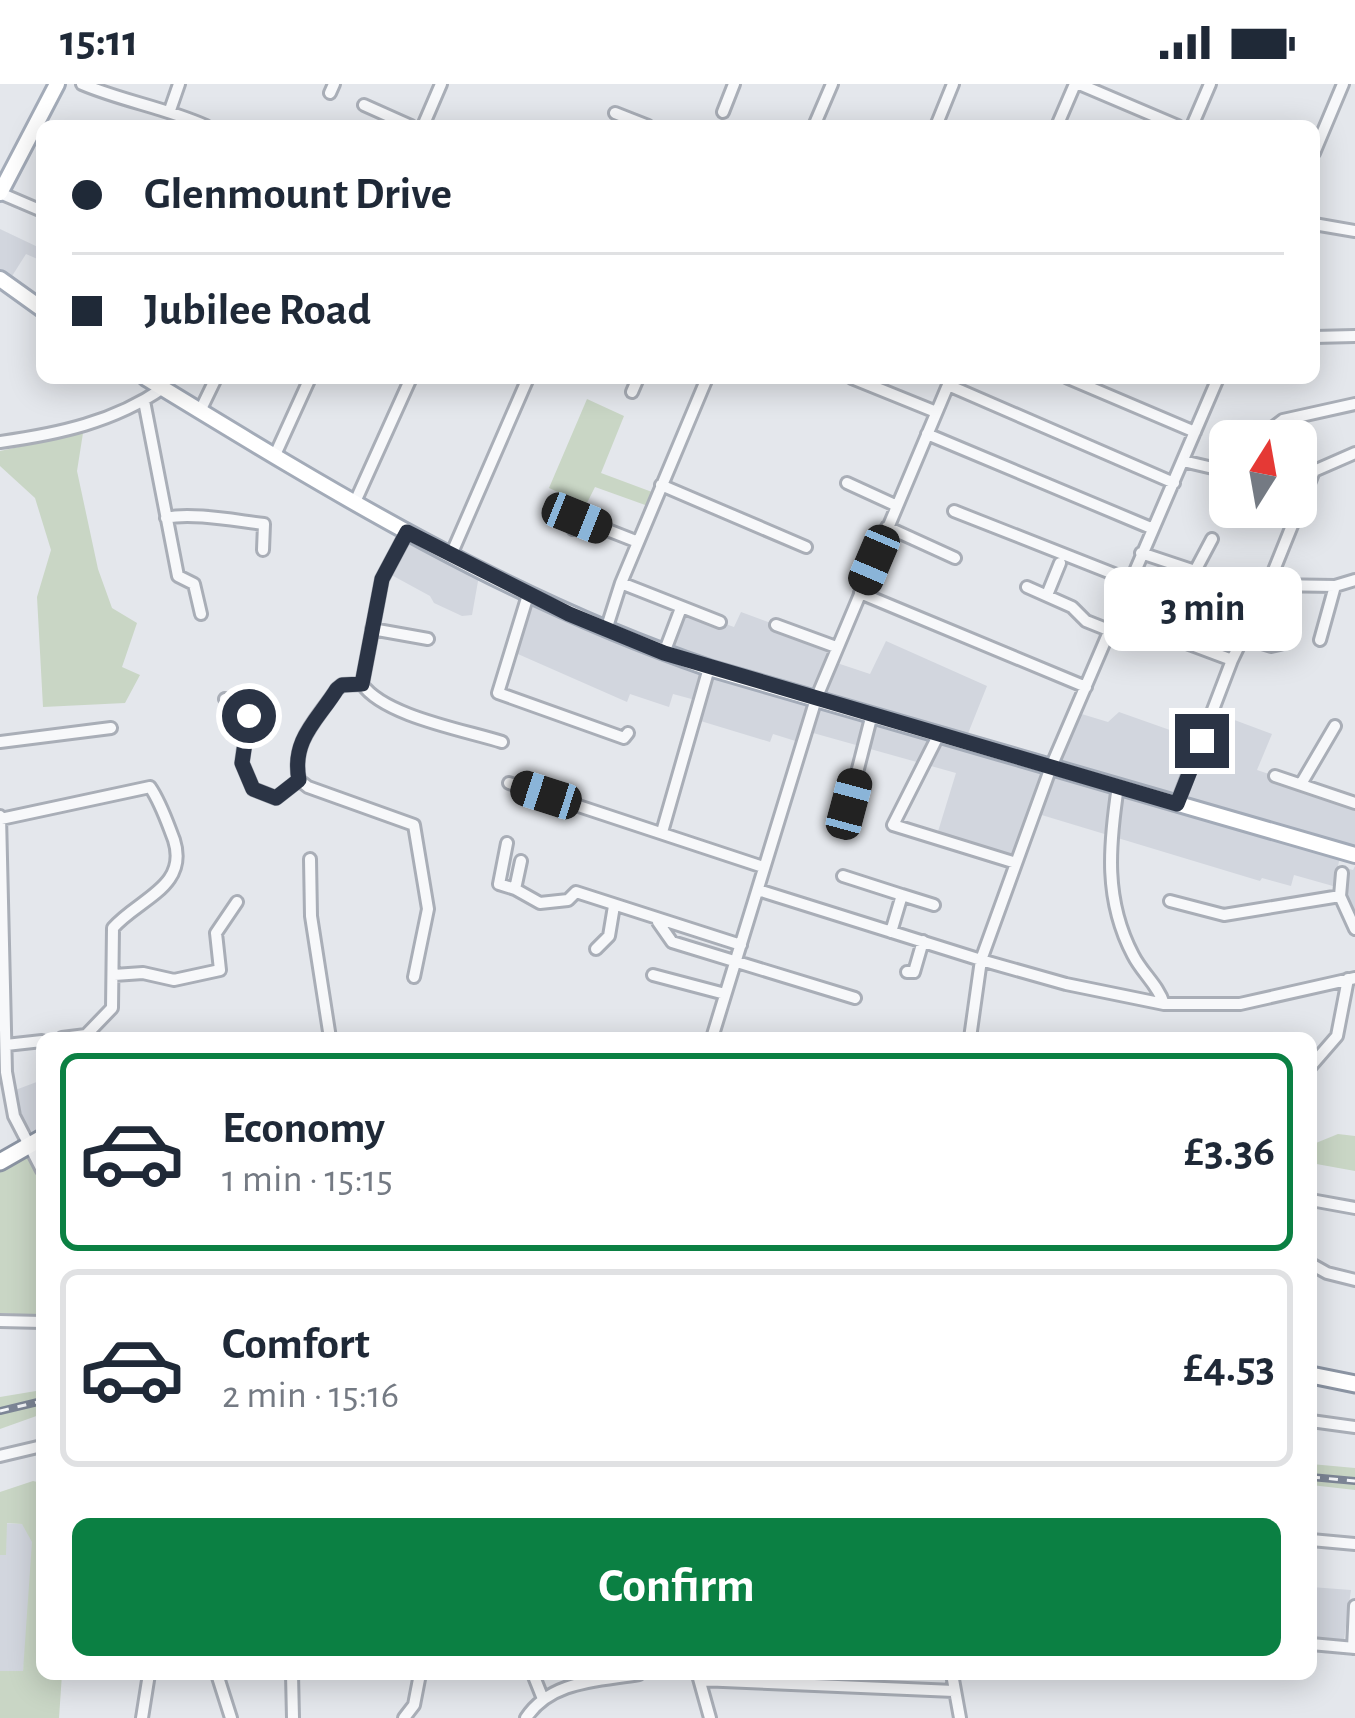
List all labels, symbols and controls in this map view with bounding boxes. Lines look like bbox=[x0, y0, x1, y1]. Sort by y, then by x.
text: 15:11 bbox=[60, 19, 138, 64]
text: Glenmount Drive bbox=[144, 172, 452, 217]
text: Jubilee Road bbox=[144, 288, 371, 333]
north arrow bbox=[1209, 420, 1317, 528]
map controls bbox=[1209, 420, 1317, 528]
car bbox=[537, 488, 617, 548]
car bbox=[843, 520, 905, 600]
callout: 3 min bbox=[1103, 567, 1301, 651]
text: 3 min bbox=[1161, 589, 1245, 628]
route start bbox=[222, 689, 276, 743]
route end bbox=[1175, 714, 1229, 768]
car bbox=[822, 765, 876, 843]
car bbox=[506, 767, 586, 823]
icon: car bbox=[78, 1098, 186, 1206]
text: Economy bbox=[222, 1106, 385, 1151]
text: £3.36 bbox=[1184, 1129, 1275, 1174]
text: 1 min · 15:15 bbox=[222, 1160, 393, 1199]
icon: car bbox=[78, 1314, 186, 1422]
text: Comfort bbox=[222, 1322, 370, 1367]
text: £4.53 bbox=[1183, 1345, 1275, 1390]
text: 2 min · 15:16 bbox=[222, 1376, 399, 1415]
button: Confirm bbox=[72, 1518, 1281, 1656]

